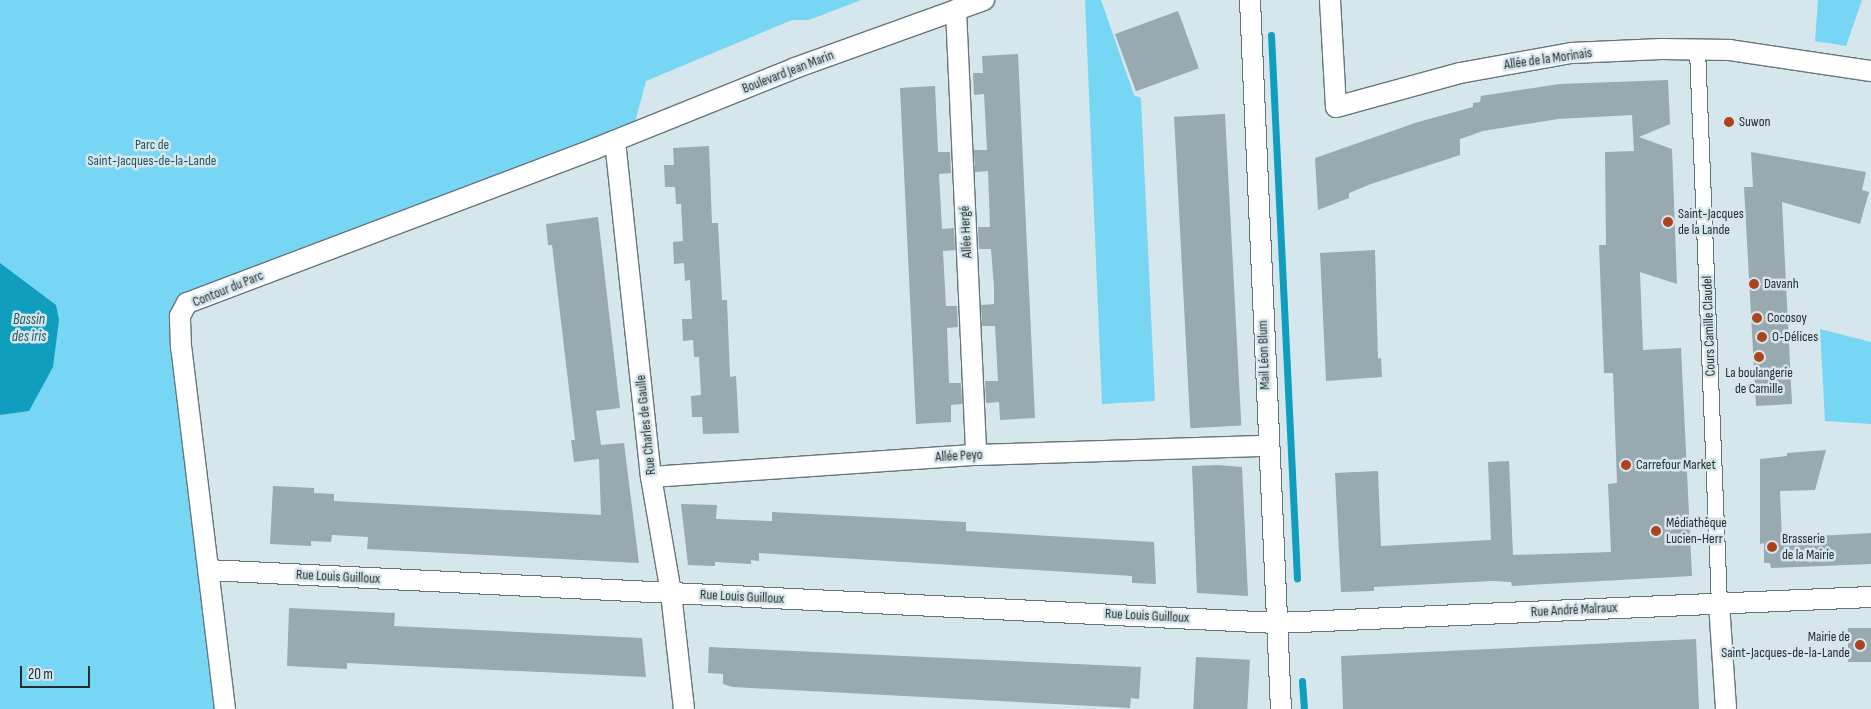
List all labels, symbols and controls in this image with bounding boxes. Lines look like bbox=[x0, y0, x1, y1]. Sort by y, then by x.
street label: Allée de la Morinais bbox=[1503, 45, 1593, 73]
street label: Boulevard Jean Marin bbox=[740, 47, 836, 97]
place label: Suwon bbox=[1739, 114, 1770, 130]
marker: Suwon bbox=[1723, 116, 1735, 128]
park label: Parc de Saint-Jacques-de-la-Lande bbox=[88, 137, 216, 170]
street label: Allée Hergé bbox=[956, 205, 976, 259]
place label: Saint-Jacques de la Lande bbox=[1678, 206, 1744, 238]
marker: Saint-Jacques de la Lande bbox=[1662, 216, 1674, 228]
street label: Contour du Parc bbox=[190, 267, 266, 311]
street label: Cours Camille Claudel bbox=[1699, 275, 1719, 377]
place label: Davanh bbox=[1764, 276, 1799, 292]
marker: Davanh bbox=[1748, 278, 1760, 290]
water label: Bassin des iris bbox=[12, 310, 46, 345]
place label: Cocosoy bbox=[1767, 310, 1807, 326]
marker: Cocosoy bbox=[1751, 312, 1763, 324]
street label: Mail Léon Blum bbox=[1254, 320, 1274, 390]
place label: O-Délices bbox=[1772, 329, 1818, 345]
marker: O-Délices bbox=[1756, 331, 1768, 343]
marker: La boulangerie de Camille bbox=[1753, 351, 1765, 363]
place label: La boulangerie de Camille bbox=[1725, 365, 1793, 398]
street label: Rue Charles de Gaulle bbox=[632, 374, 660, 476]
street label: Allée Peyo bbox=[935, 446, 983, 466]
place label: Carrefour Market bbox=[1636, 457, 1716, 473]
marker: Carrefour Market bbox=[1620, 459, 1632, 471]
place label: Médiathèque Lucien-Herr bbox=[1666, 515, 1727, 548]
marker: Médiathèque Lucien-Herr bbox=[1650, 525, 1662, 537]
place label: Brasserie de la Mairie bbox=[1782, 531, 1834, 564]
marker: Brasserie de la Mairie bbox=[1766, 541, 1778, 553]
street label: Rue Louis Guilloux bbox=[295, 566, 381, 588]
street label: Rue Louis Guilloux bbox=[699, 586, 785, 608]
street label: Rue André Malraux bbox=[1530, 599, 1618, 621]
street label: Rue Louis Guilloux bbox=[1104, 605, 1190, 627]
place label: Mairie de Saint-Jacques-de-la-Lande bbox=[1721, 629, 1850, 662]
marker: Mairie de Saint-Jacques-de-la-Lande bbox=[1854, 639, 1866, 651]
scale bar bbox=[22, 656, 92, 688]
text: 20 m bbox=[28, 665, 53, 684]

